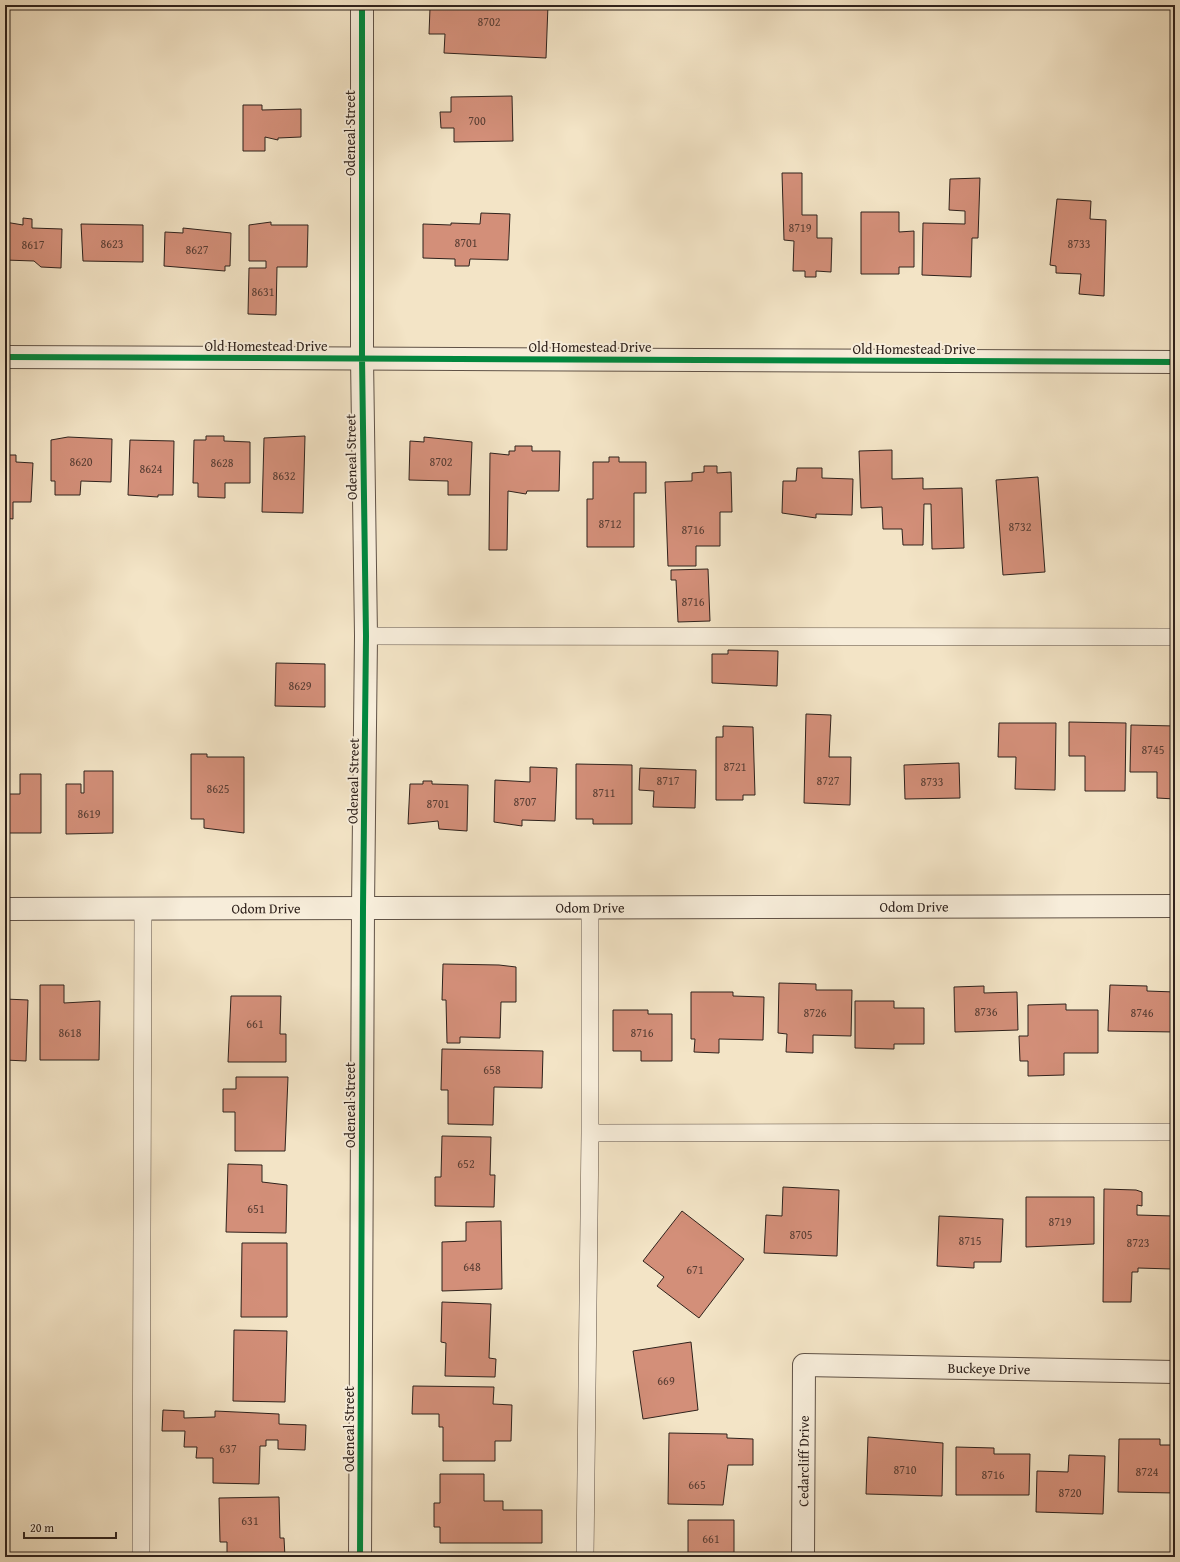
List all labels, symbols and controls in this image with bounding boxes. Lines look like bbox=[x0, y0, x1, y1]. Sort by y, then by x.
house number: 8702 bbox=[477, 13, 501, 30]
street label: Odeneal Street bbox=[340, 90, 360, 176]
house number: 700 bbox=[468, 112, 486, 129]
house number: 8719 bbox=[788, 219, 812, 236]
house number: 8701 bbox=[454, 234, 478, 251]
house number: 8623 bbox=[100, 235, 124, 252]
house number: 8733 bbox=[1067, 235, 1091, 252]
house number: 8617 bbox=[21, 236, 45, 253]
house number: 8627 bbox=[185, 241, 209, 258]
house number: 8631 bbox=[251, 283, 275, 300]
street label: Old Homestead Drive bbox=[204, 336, 328, 356]
street label: Old Homestead Drive bbox=[528, 337, 652, 357]
street label: Old Homestead Drive bbox=[852, 339, 976, 359]
street label: Odeneal Street bbox=[340, 414, 362, 500]
house number: 8620 bbox=[69, 453, 93, 470]
house number: 8702 bbox=[429, 453, 453, 470]
house number: 8628 bbox=[210, 454, 234, 471]
house number: 8624 bbox=[139, 460, 163, 477]
house number: 8632 bbox=[272, 467, 296, 484]
house number: 8712 bbox=[598, 515, 622, 532]
house number: 8732 bbox=[1008, 518, 1032, 535]
house number: 8716 bbox=[681, 521, 705, 538]
house number: 8716 bbox=[681, 593, 705, 610]
house number: 8629 bbox=[288, 677, 312, 694]
street label: Odeneal Street bbox=[342, 738, 364, 824]
house number: 8745 bbox=[1141, 741, 1165, 758]
house number: 8721 bbox=[723, 758, 747, 775]
house number: 8717 bbox=[656, 772, 680, 789]
house number: 8727 bbox=[816, 772, 840, 789]
house number: 8733 bbox=[920, 773, 944, 790]
house number: 8625 bbox=[206, 780, 230, 797]
house number: 8711 bbox=[592, 784, 616, 801]
house number: 8707 bbox=[513, 793, 537, 810]
house number: 8701 bbox=[426, 795, 450, 812]
house number: 8619 bbox=[77, 805, 101, 822]
street label: Odom Drive bbox=[555, 897, 625, 918]
street label: Odom Drive bbox=[879, 897, 949, 917]
street label: Odom Drive bbox=[231, 898, 301, 918]
house number: 8736 bbox=[974, 1003, 998, 1020]
house number: 8726 bbox=[803, 1004, 827, 1021]
house number: 8746 bbox=[1130, 1004, 1154, 1021]
house number: 661 bbox=[246, 1015, 264, 1032]
house number: 8618 bbox=[58, 1024, 82, 1041]
house number: 8716 bbox=[630, 1024, 654, 1041]
house number: 658 bbox=[483, 1061, 501, 1078]
street label: Odeneal Street bbox=[340, 1062, 360, 1148]
house number: 652 bbox=[457, 1155, 475, 1172]
house number: 651 bbox=[247, 1200, 265, 1217]
house number: 8719 bbox=[1048, 1213, 1072, 1230]
house number: 8705 bbox=[789, 1226, 813, 1243]
house number: 8715 bbox=[958, 1232, 982, 1249]
house number: 8723 bbox=[1126, 1234, 1150, 1251]
house number: 648 bbox=[463, 1258, 481, 1275]
house number: 671 bbox=[686, 1261, 704, 1278]
street label: Buckeye Drive bbox=[947, 1358, 1031, 1379]
house number: 669 bbox=[657, 1372, 675, 1389]
street label: Odeneal Street bbox=[339, 1386, 359, 1472]
street label: Cedarcliff Drive bbox=[793, 1415, 814, 1507]
house number: 637 bbox=[219, 1440, 237, 1457]
house number: 8710 bbox=[893, 1461, 917, 1478]
house number: 8724 bbox=[1135, 1463, 1159, 1480]
house number: 8716 bbox=[981, 1466, 1005, 1483]
house number: 665 bbox=[688, 1476, 706, 1493]
house number: 8720 bbox=[1058, 1484, 1082, 1501]
house number: 631 bbox=[241, 1512, 259, 1529]
scale bar bbox=[24, 1514, 116, 1540]
text: 20 m bbox=[30, 1519, 54, 1536]
house number: 661 bbox=[702, 1530, 720, 1547]

